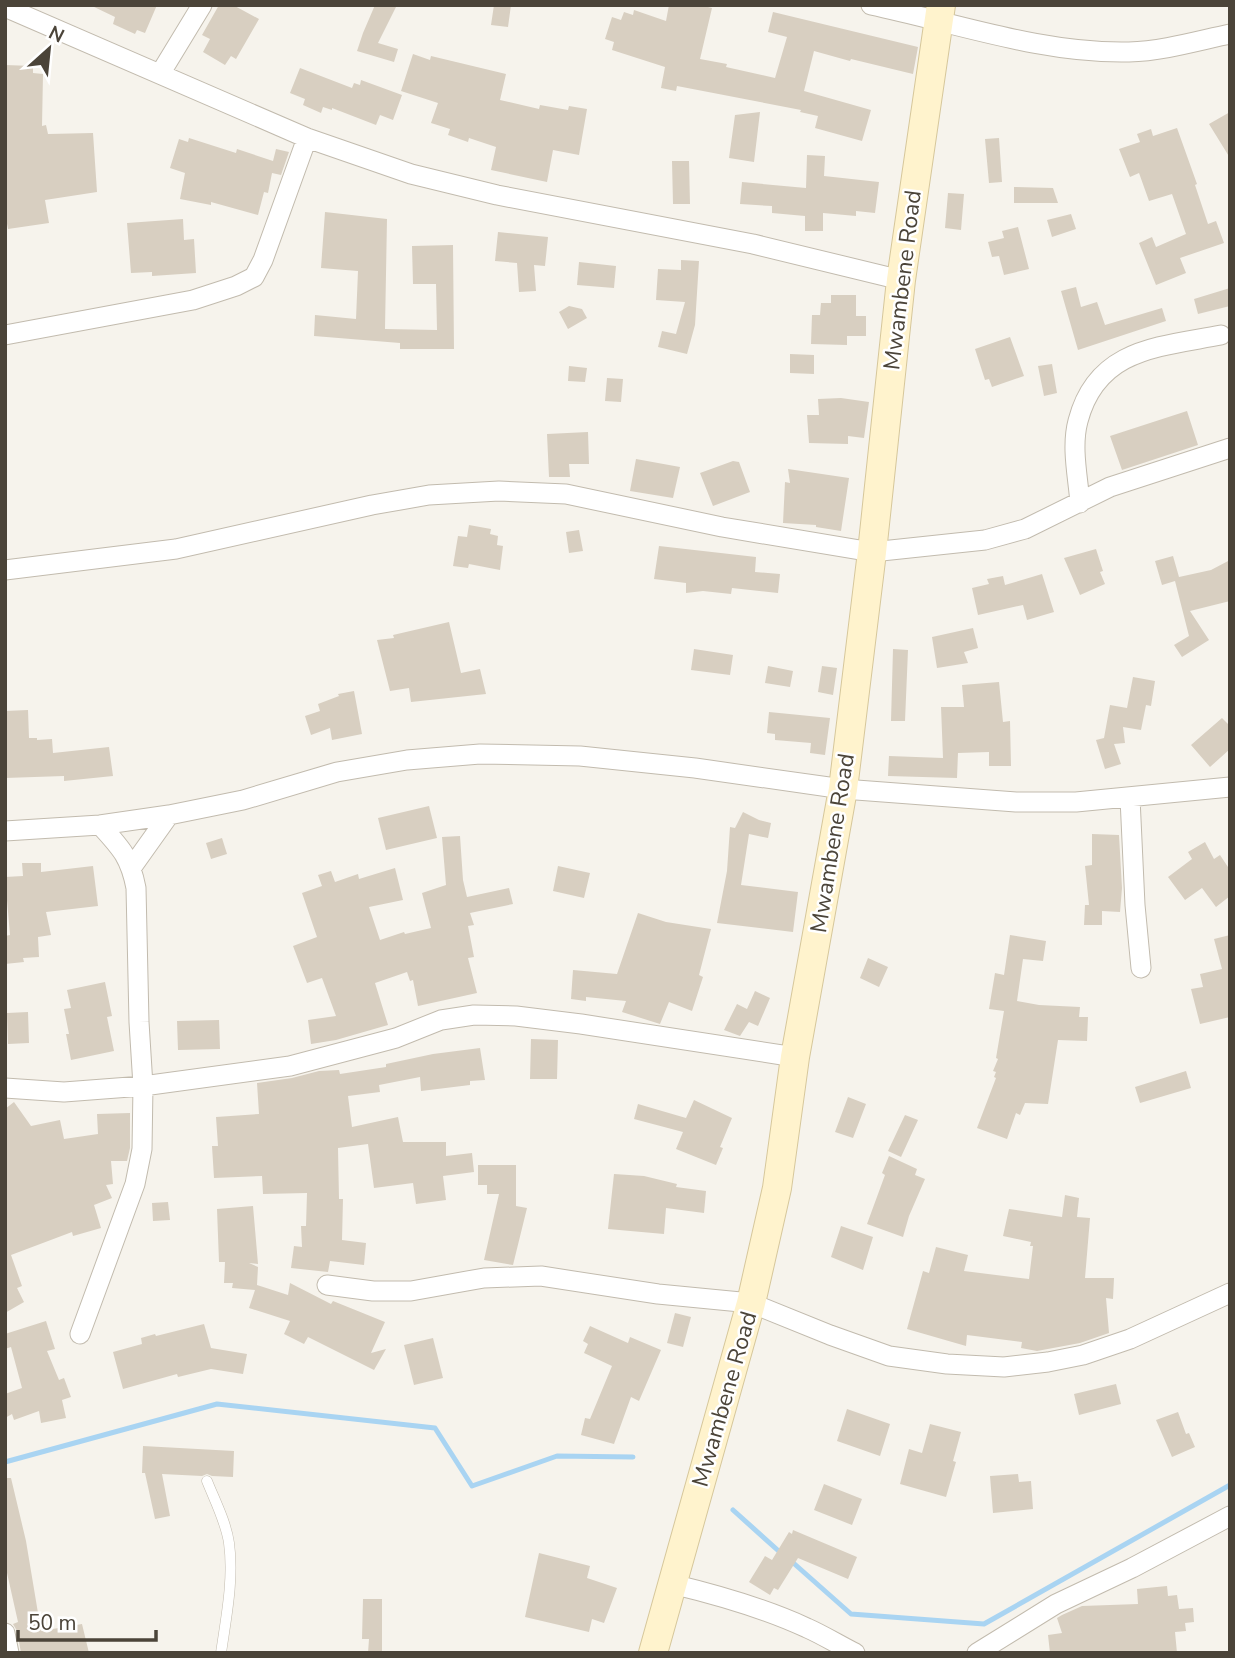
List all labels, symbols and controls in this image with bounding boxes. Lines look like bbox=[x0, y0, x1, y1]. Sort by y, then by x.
north arrow bbox=[14, 14, 84, 84]
text: N bbox=[44, 20, 69, 50]
street label: Mwambene Road bbox=[876, 188, 929, 372]
street label: Mwambene Road bbox=[803, 751, 862, 935]
street label: Mwambene Road bbox=[685, 1308, 764, 1490]
scale bar bbox=[18, 1598, 156, 1642]
text: 50 m bbox=[28, 1609, 77, 1637]

